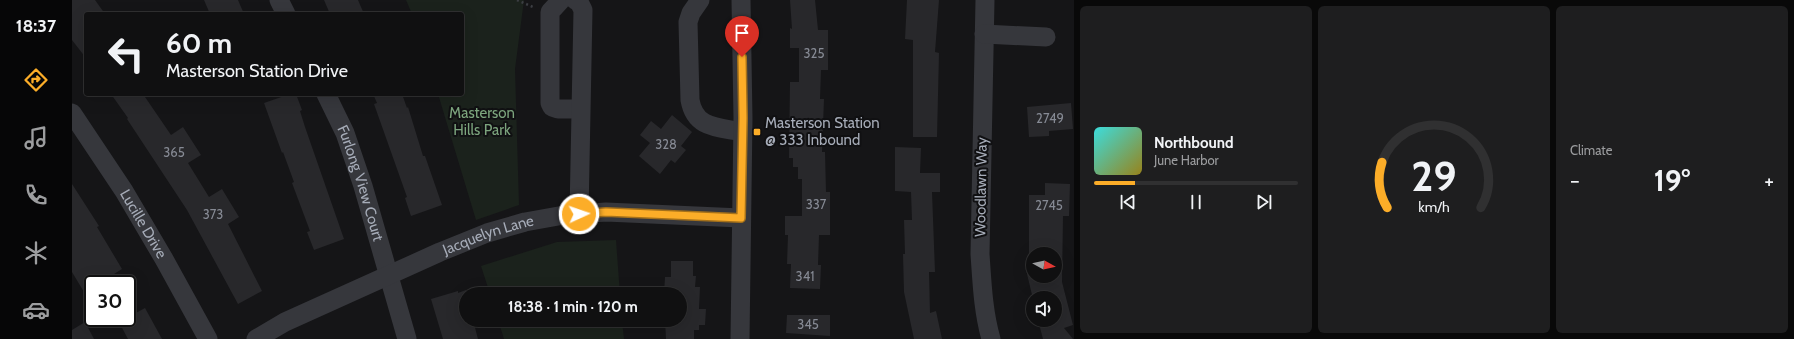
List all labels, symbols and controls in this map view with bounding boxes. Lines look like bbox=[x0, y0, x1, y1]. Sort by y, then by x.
text: 18:37 bbox=[16, 15, 56, 37]
pin bbox=[725, 16, 759, 57]
icon: arrive bbox=[731, 22, 753, 44]
text: 60 m bbox=[166, 26, 232, 60]
icon: left bbox=[100, 28, 152, 80]
house number: 325 bbox=[804, 45, 824, 61]
text: Masterson Station Drive bbox=[166, 60, 348, 82]
icon: directions bbox=[22, 66, 50, 94]
park label: Masterson Hills Park bbox=[449, 104, 515, 139]
house number: 2749 bbox=[1036, 110, 1064, 126]
place label: Masterson Station @ 333 Inbound bbox=[765, 114, 880, 149]
street label: Furlong View Court bbox=[334, 122, 387, 243]
icon: music bbox=[22, 124, 50, 152]
marker: Masterson Station @ 333 Inbound bbox=[752, 127, 762, 137]
text: Northbound bbox=[1154, 134, 1234, 152]
house number: 328 bbox=[655, 136, 677, 152]
street label: Woodlawn Way bbox=[971, 137, 991, 237]
text: Climate bbox=[1570, 142, 1612, 158]
house number: 365 bbox=[163, 144, 185, 160]
text: 29 bbox=[1411, 150, 1457, 200]
text: June Harbor bbox=[1154, 152, 1219, 168]
text: 19° bbox=[1654, 162, 1690, 199]
text: − bbox=[1570, 167, 1580, 194]
text: + bbox=[1764, 167, 1774, 194]
icon: phone bbox=[22, 181, 50, 209]
street label: Lucille Drive bbox=[116, 186, 171, 262]
icon: previous bbox=[1117, 191, 1139, 213]
icon: pause bbox=[1185, 191, 1207, 213]
icon: next bbox=[1253, 191, 1275, 213]
position arrow bbox=[558, 193, 600, 235]
house number: 337 bbox=[806, 196, 827, 212]
house number: 2745 bbox=[1035, 197, 1063, 213]
text: km/h bbox=[1418, 197, 1450, 215]
house number: 373 bbox=[203, 206, 223, 222]
street label: Jacquelyn Lane bbox=[439, 212, 535, 259]
icon: climate bbox=[22, 239, 50, 267]
north arrow bbox=[1026, 247, 1062, 283]
map controls bbox=[1026, 247, 1062, 327]
house number: 341 bbox=[796, 268, 814, 284]
speed limit sign: 30 bbox=[84, 275, 136, 327]
button: sound bbox=[1026, 291, 1062, 327]
icon: car bbox=[22, 296, 50, 324]
text: 18:38 · 1 min · 120 m bbox=[508, 298, 638, 316]
house number: 345 bbox=[797, 316, 819, 332]

